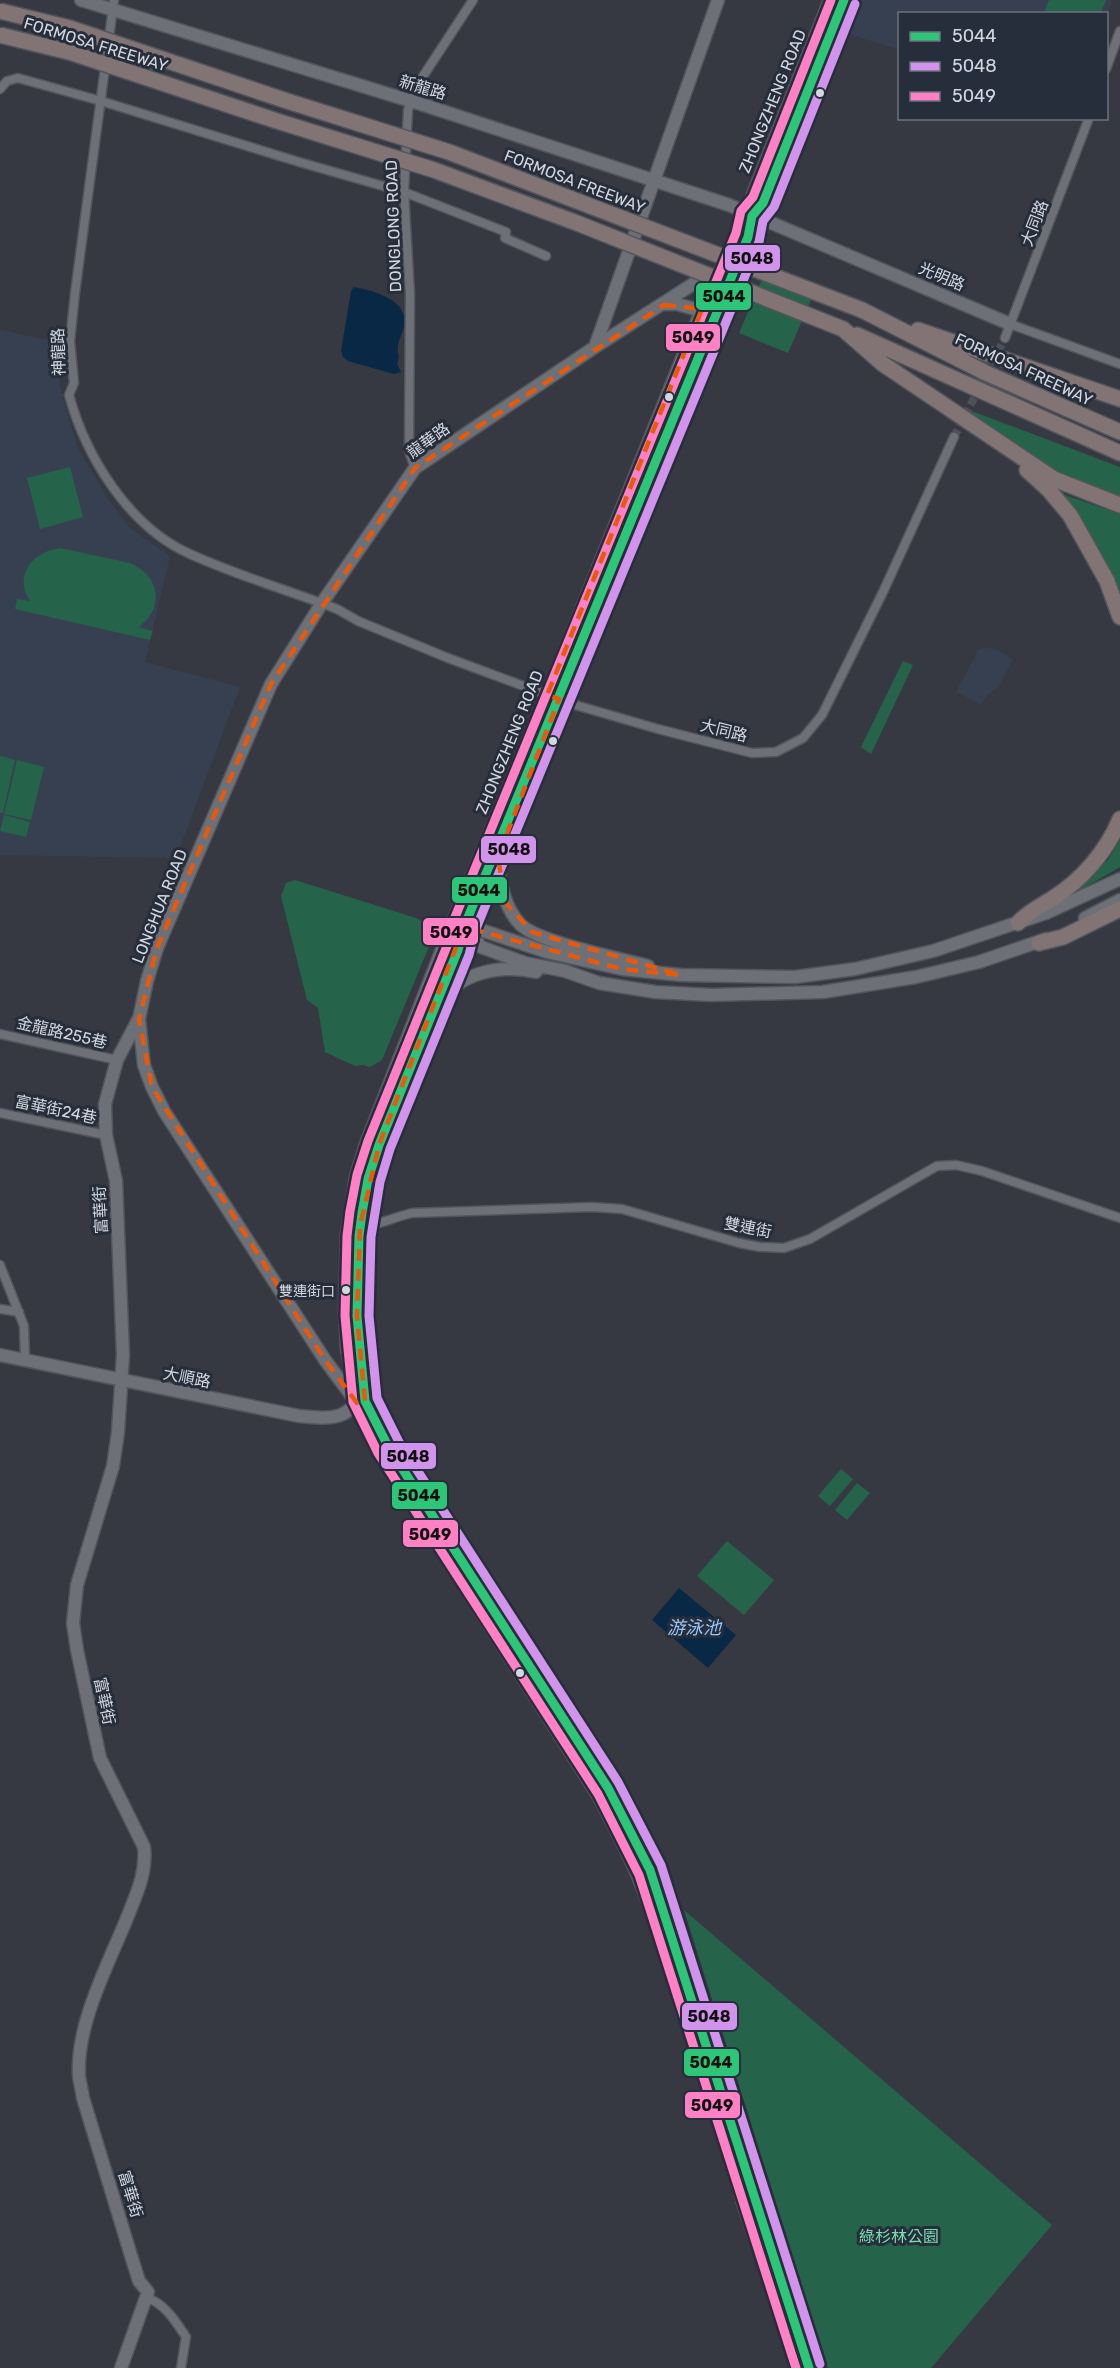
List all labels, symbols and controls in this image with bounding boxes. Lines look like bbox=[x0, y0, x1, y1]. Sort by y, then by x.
legend bbox=[898, 12, 1108, 120]
street label: FORMOSA FREEWAY bbox=[22, 14, 170, 75]
text: 5044 bbox=[952, 25, 996, 47]
street label: ZHONGZHENG ROAD bbox=[735, 27, 810, 176]
text: 5048 bbox=[952, 55, 997, 77]
street label: 新龍路 bbox=[397, 71, 449, 104]
text: 5049 bbox=[952, 85, 996, 107]
unlabelled marker bbox=[814, 87, 826, 99]
street label: FORMOSA FREEWAY bbox=[502, 146, 648, 217]
street label: DONGLONG ROAD bbox=[382, 160, 405, 292]
street label: 大同路 bbox=[1017, 197, 1052, 249]
line badge: 5048 bbox=[724, 244, 781, 272]
text: 5048 bbox=[731, 249, 774, 268]
street label: 光明路 bbox=[916, 258, 968, 295]
line badge: 5044 bbox=[695, 282, 752, 311]
text: 5044 bbox=[702, 287, 746, 306]
line badge: 5049 bbox=[665, 323, 721, 352]
street label: 神龍路 bbox=[48, 328, 69, 376]
text: 5049 bbox=[672, 328, 714, 347]
street label: FORMOSA FREEWAY bbox=[952, 329, 1096, 410]
unlabelled marker bbox=[663, 391, 675, 403]
street label: 龍華路 bbox=[403, 419, 453, 462]
street label: ZHONGZHENG ROAD bbox=[472, 668, 547, 817]
street label: 大同路 bbox=[698, 715, 749, 746]
unlabelled marker bbox=[547, 735, 559, 747]
line badge: 5048 bbox=[480, 835, 537, 864]
text: 5048 bbox=[488, 840, 531, 859]
street label: LONGHUA ROAD bbox=[128, 846, 191, 966]
line badge: 5044 bbox=[451, 876, 508, 904]
text: 5044 bbox=[457, 881, 501, 900]
line badge: 5049 bbox=[422, 917, 479, 946]
text: 5049 bbox=[430, 923, 472, 942]
street label: 金龍路255巷 bbox=[15, 1013, 109, 1052]
street label: 富華街24巷 bbox=[13, 1092, 99, 1127]
street label: 富華街 bbox=[90, 1186, 111, 1234]
street label: 雙連街 bbox=[723, 1214, 773, 1241]
place label: 雙連街口 bbox=[279, 1283, 335, 1300]
marker: 雙連街口 bbox=[340, 1284, 352, 1296]
street label: 大順路 bbox=[162, 1364, 212, 1391]
line badge: 5048 bbox=[380, 1442, 437, 1470]
text: 5048 bbox=[387, 1447, 430, 1466]
line badge: 5044 bbox=[391, 1481, 448, 1510]
text: 5044 bbox=[397, 1486, 441, 1505]
line badge: 5049 bbox=[402, 1519, 459, 1548]
text: 5049 bbox=[409, 1525, 451, 1544]
water label: 游泳池 bbox=[667, 1617, 723, 1639]
unlabelled marker bbox=[514, 1667, 526, 1679]
street label: 富華街 bbox=[90, 1676, 119, 1727]
line badge: 5048 bbox=[681, 2002, 738, 2031]
text: 5048 bbox=[688, 2007, 731, 2026]
line badge: 5044 bbox=[683, 2048, 740, 2077]
text: 5044 bbox=[689, 2053, 733, 2072]
line badge: 5049 bbox=[684, 2091, 741, 2119]
text: 5049 bbox=[691, 2096, 733, 2115]
street label: 富華街 bbox=[114, 2168, 147, 2220]
park label: 綠杉林公園 bbox=[859, 2227, 939, 2246]

